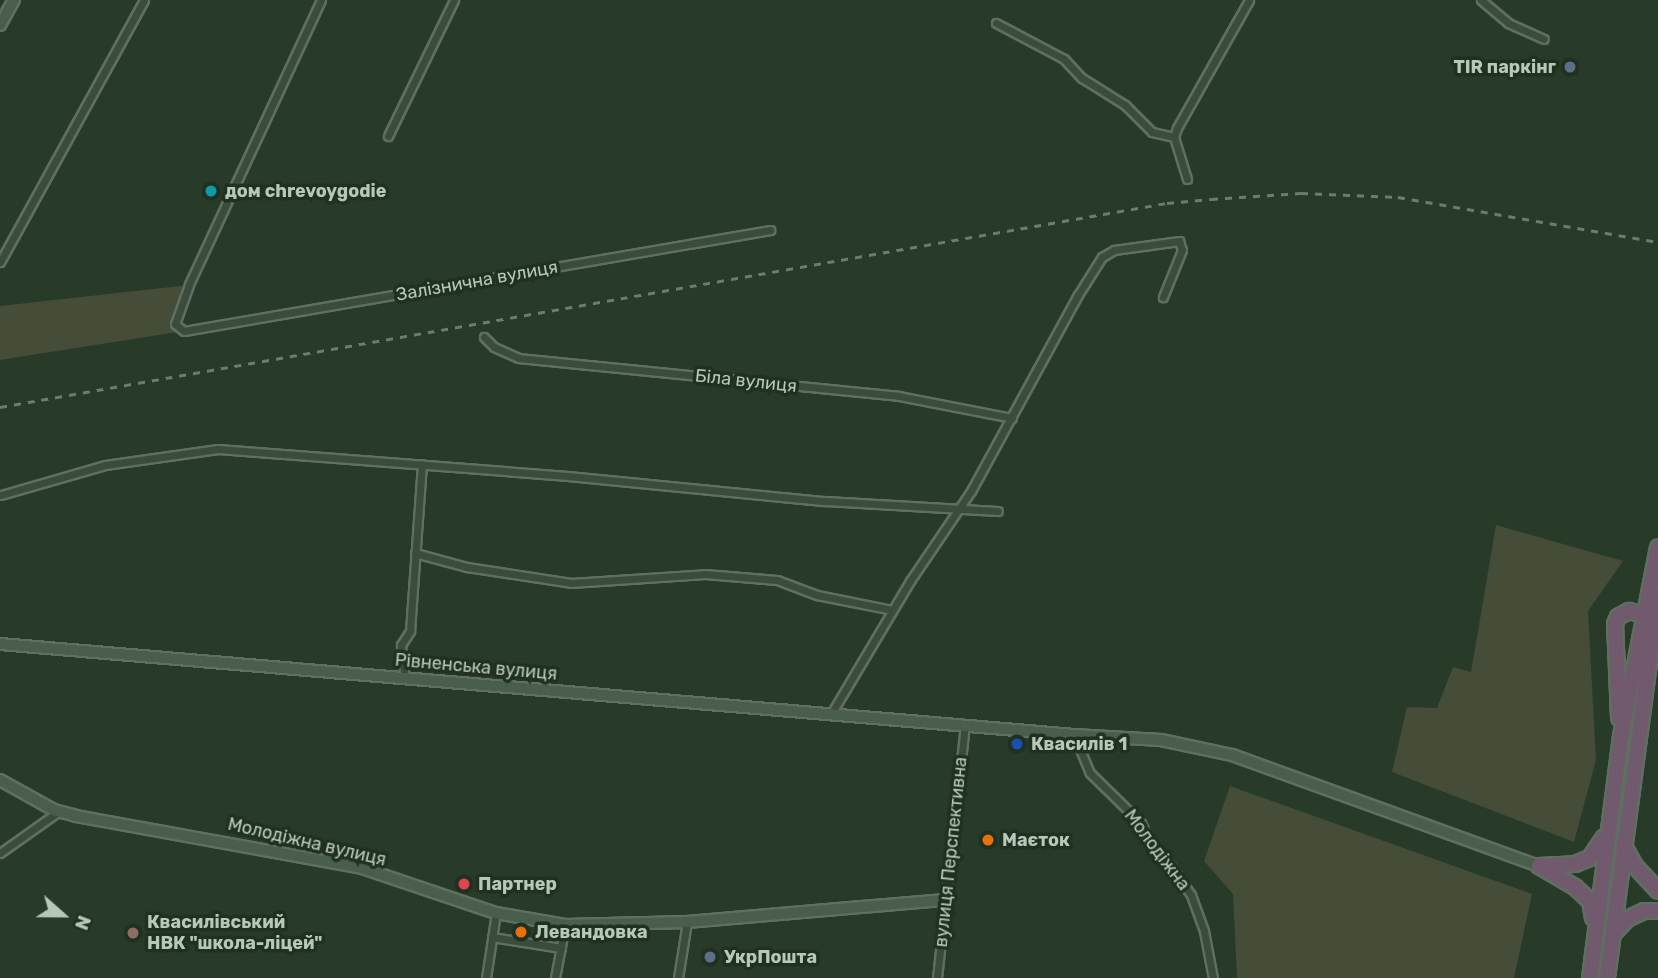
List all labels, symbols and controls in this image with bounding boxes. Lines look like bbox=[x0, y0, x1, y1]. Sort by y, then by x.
place label: TIR паркінг bbox=[1453, 56, 1556, 78]
marker: TIR паркінг bbox=[1562, 59, 1578, 75]
place label: дом chrevoygodie bbox=[225, 180, 386, 202]
marker: дом chrevoygodie bbox=[203, 183, 219, 199]
street label: Залізнична вулиця bbox=[394, 256, 560, 306]
street label: Біла вулиця bbox=[694, 365, 798, 397]
street label: Рівненська вулиця bbox=[394, 649, 558, 685]
place label: Квасилів 1 bbox=[1031, 733, 1127, 755]
marker: Квасилів 1 bbox=[1009, 736, 1025, 752]
street label: вулиця Перспективна bbox=[930, 756, 972, 948]
street label: Молодіжна bbox=[1120, 805, 1194, 895]
street label: Молодіжна вулиця bbox=[226, 813, 388, 871]
place label: Маєток bbox=[1002, 829, 1070, 851]
marker: Маєток bbox=[980, 832, 996, 848]
place label: Партнер bbox=[478, 873, 557, 895]
marker: Партнер bbox=[456, 876, 472, 892]
north arrow bbox=[28, 880, 98, 950]
text: N bbox=[70, 912, 96, 933]
place label: Квасилівський НВК "школа-ліцей" bbox=[147, 912, 322, 954]
place label: Левандовка bbox=[535, 921, 648, 943]
marker: Левандовка bbox=[513, 924, 529, 940]
marker: Квасилівський НВК "школа-ліцей" bbox=[125, 925, 141, 941]
place label: УкрПошта bbox=[724, 946, 817, 968]
marker: УкрПошта bbox=[702, 949, 718, 965]

